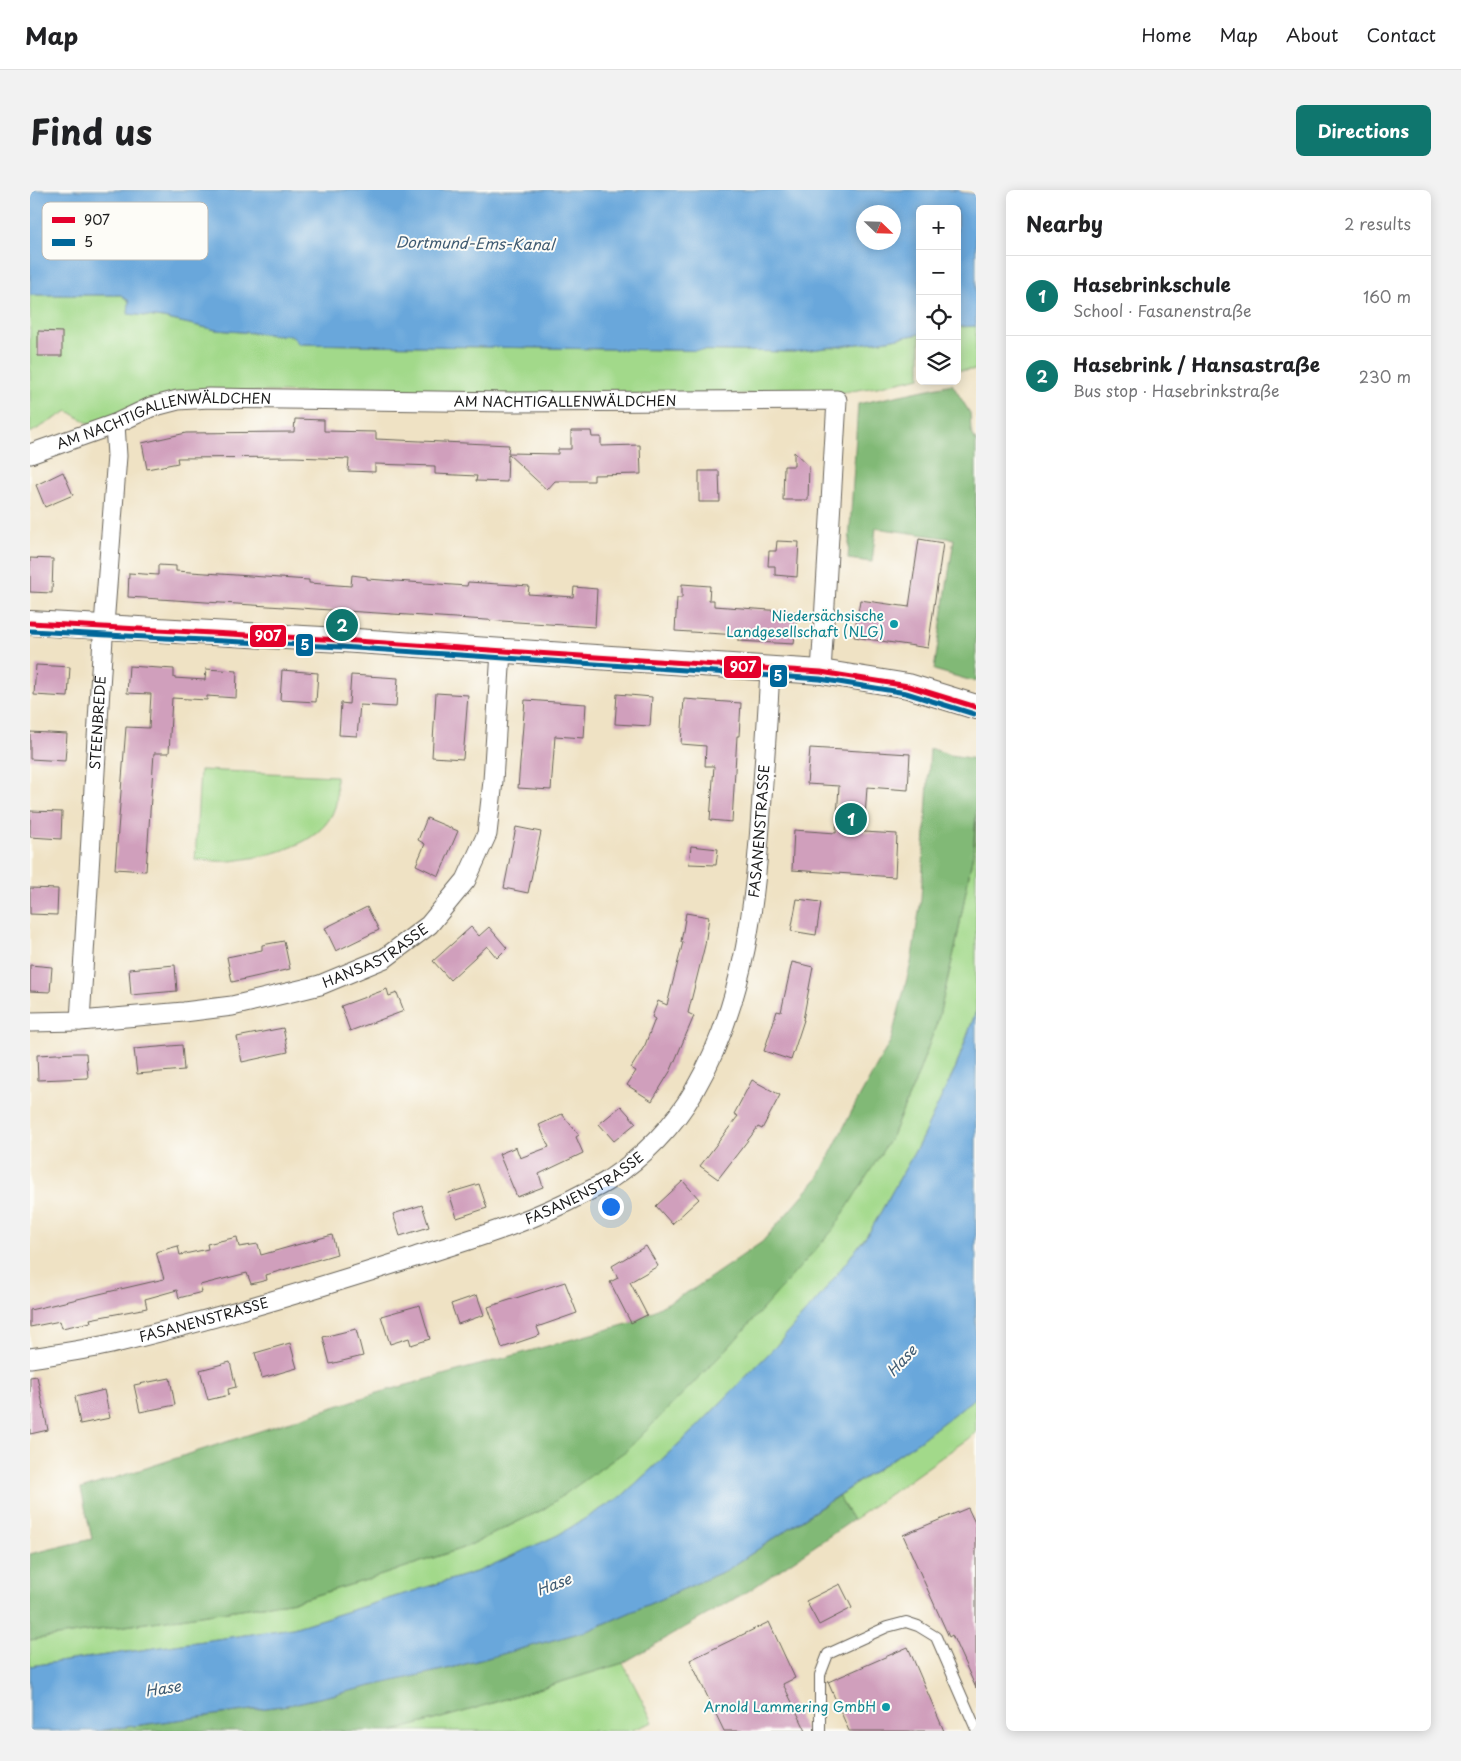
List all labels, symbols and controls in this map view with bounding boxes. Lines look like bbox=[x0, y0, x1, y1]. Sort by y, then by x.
text: Map bbox=[25, 17, 78, 53]
text: Home bbox=[1141, 21, 1191, 48]
text: Map bbox=[1219, 21, 1258, 48]
text: About bbox=[1286, 21, 1338, 48]
text: Contact bbox=[1366, 21, 1436, 48]
text: Find us bbox=[30, 104, 152, 157]
button: Directions bbox=[1296, 105, 1431, 156]
legend bbox=[42, 202, 208, 260]
north arrow bbox=[856, 205, 901, 250]
map controls bbox=[916, 205, 961, 385]
button: + bbox=[916, 205, 961, 250]
text: Nearby bbox=[1026, 207, 1103, 239]
text: 907 bbox=[84, 209, 110, 230]
text: 2 results bbox=[1344, 211, 1411, 235]
water label: Dortmund-Ems-Kanal bbox=[396, 230, 557, 255]
text: 5 bbox=[84, 231, 93, 252]
button: − bbox=[916, 250, 961, 295]
text: Hasebrinkschule bbox=[1073, 270, 1231, 298]
text: 1 bbox=[1038, 284, 1046, 308]
text: 160 m bbox=[1363, 284, 1411, 308]
button: locate bbox=[916, 295, 961, 340]
text: School · Fasanenstraße bbox=[1073, 298, 1252, 322]
button: layers bbox=[916, 340, 961, 385]
text: Hasebrink / Hansastraße bbox=[1073, 350, 1320, 378]
text: 2 bbox=[1036, 364, 1048, 388]
text: 230 m bbox=[1359, 364, 1411, 388]
text: Bus stop · Hasebrinkstraße bbox=[1073, 378, 1279, 402]
street label: AM NACHTIGALLENWÄLDCHEN bbox=[53, 387, 271, 454]
street label: AM NACHTIGALLENWÄLDCHEN bbox=[454, 390, 676, 412]
place label: Niedersächsische Landgesellschaft (NLG) bbox=[726, 605, 884, 642]
pin: 2 bbox=[326, 606, 358, 644]
marker: Niedersächsische Landgesellschaft (NLG) bbox=[888, 618, 900, 630]
line badge: 907 bbox=[249, 624, 287, 648]
text: 907 bbox=[255, 625, 282, 646]
line badge: 5 bbox=[295, 633, 314, 657]
text: 5 bbox=[301, 634, 310, 655]
line badge: 907 bbox=[723, 655, 762, 679]
text: 907 bbox=[730, 656, 757, 677]
line badge: 5 bbox=[769, 664, 788, 688]
text: 5 bbox=[774, 665, 783, 686]
street label: STEENBREDE bbox=[84, 675, 111, 770]
street label: FASANENSTRASSE bbox=[742, 764, 774, 899]
pin: 1 bbox=[835, 800, 867, 838]
street label: HANSASTRASSE bbox=[319, 918, 432, 993]
street label: FASANENSTRASSE bbox=[522, 1146, 648, 1229]
your location bbox=[598, 1194, 624, 1220]
street label: FASANENSTRASSE bbox=[137, 1292, 271, 1347]
water label: Hase bbox=[880, 1338, 922, 1381]
water label: Hase bbox=[533, 1566, 575, 1601]
water label: Hase bbox=[143, 1673, 183, 1702]
place label: Arnold Lammering GmbH bbox=[704, 1696, 876, 1717]
marker: Arnold Lammering GmbH bbox=[880, 1701, 892, 1713]

